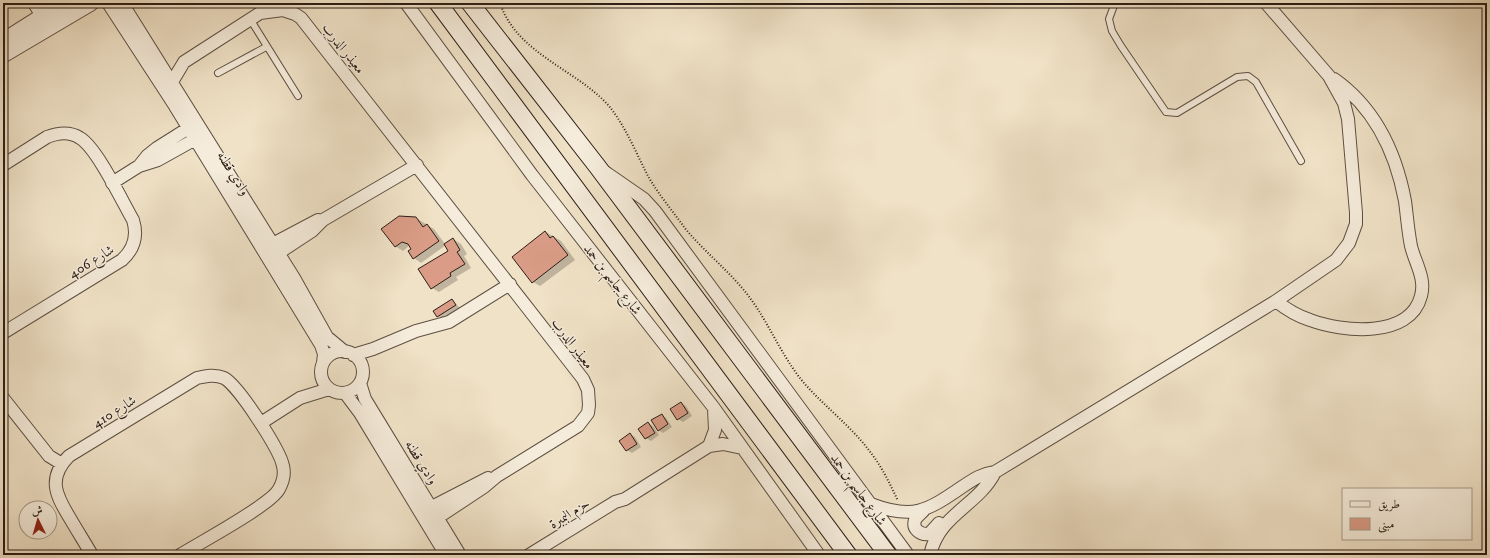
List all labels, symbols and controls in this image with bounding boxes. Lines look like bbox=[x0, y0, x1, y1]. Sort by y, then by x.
street label: معيذر الدرب bbox=[318, 20, 369, 78]
street label: وادي قطنه bbox=[211, 148, 254, 200]
street label: شارع 406 bbox=[65, 241, 119, 284]
street label: شارع جاسم بن حمد bbox=[576, 241, 645, 321]
street label: معيذر الدرب bbox=[547, 314, 597, 373]
street label: شارع 410 bbox=[89, 391, 141, 434]
street label: وادي قطنه bbox=[399, 437, 442, 489]
street label: شارع جاسم بن حمد bbox=[823, 450, 890, 532]
legend bbox=[1342, 488, 1472, 540]
street label: حزم البمبرة bbox=[546, 494, 595, 536]
text: طريق bbox=[1378, 497, 1400, 512]
north arrow bbox=[18, 500, 58, 540]
text: ش bbox=[31, 504, 43, 518]
text: مبنى bbox=[1378, 517, 1394, 533]

